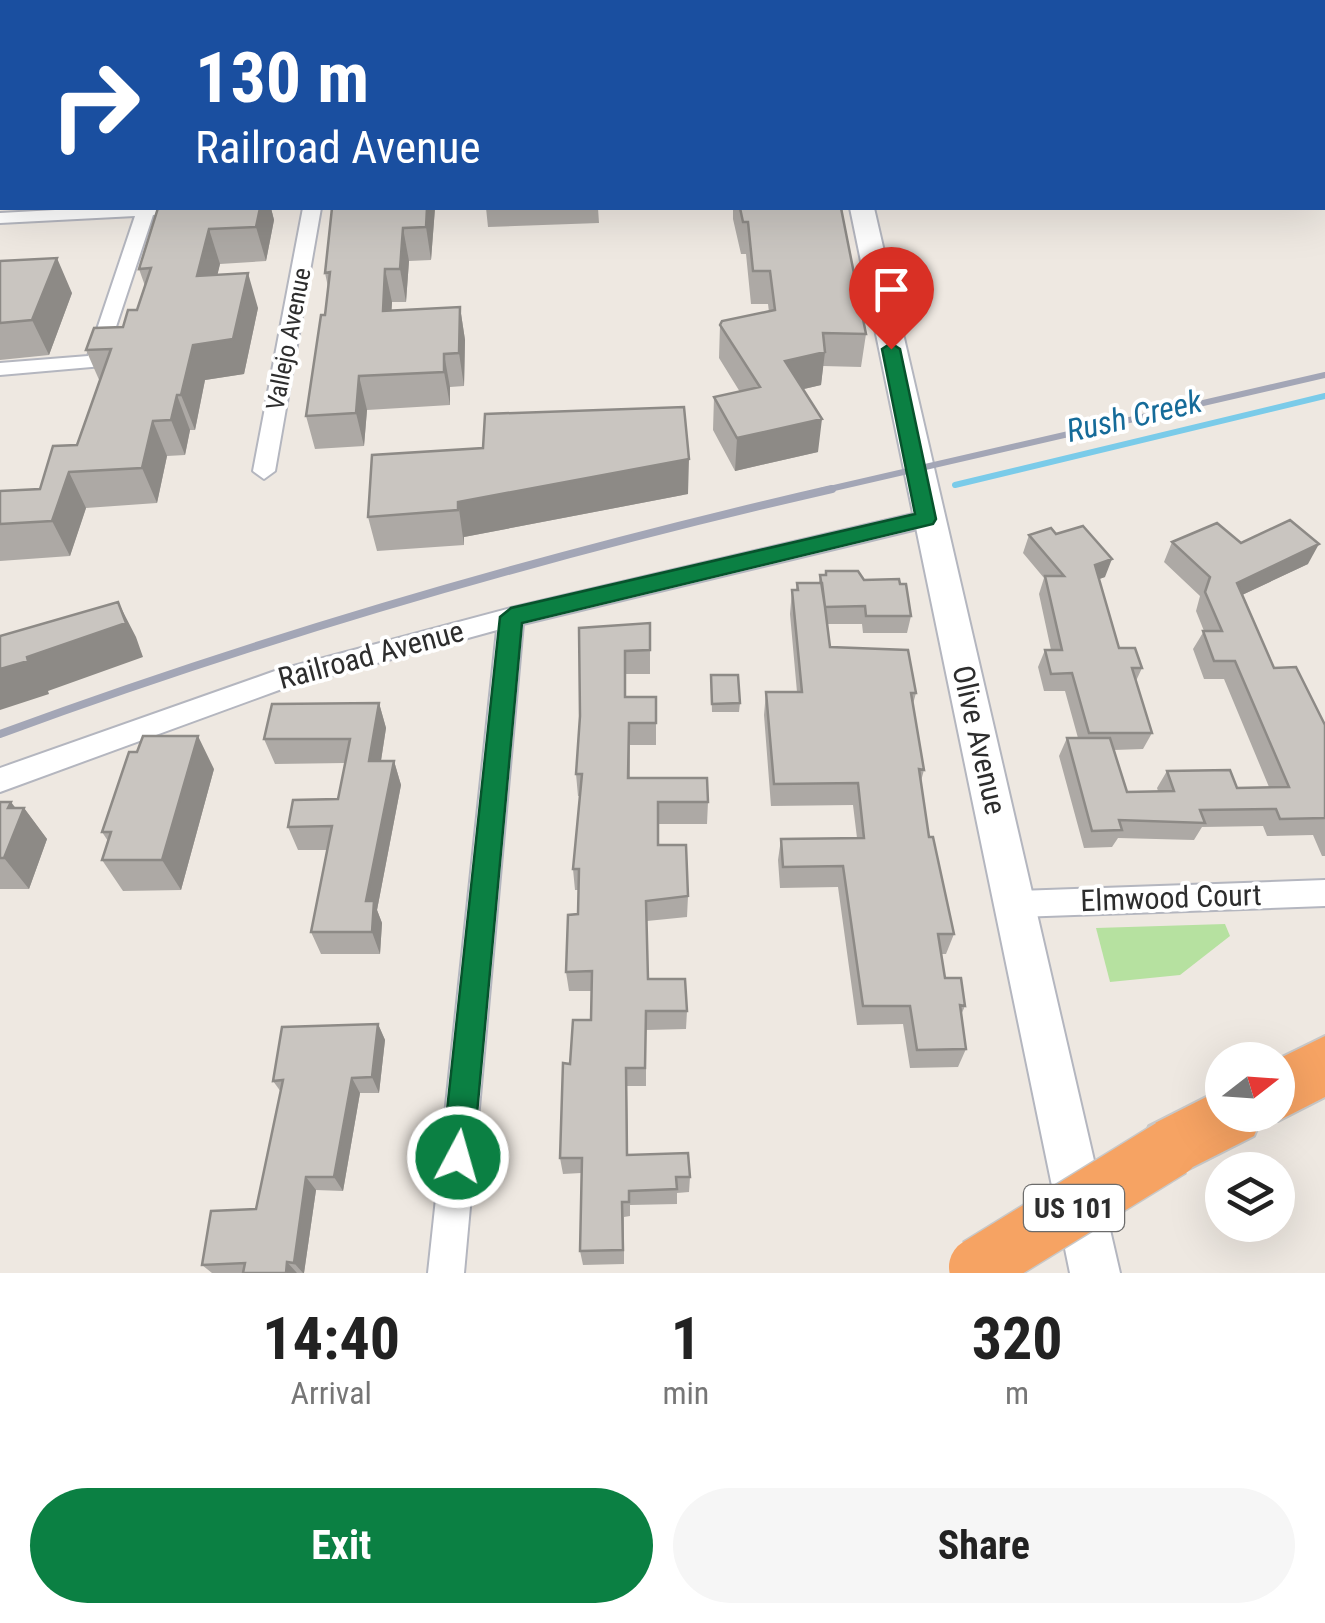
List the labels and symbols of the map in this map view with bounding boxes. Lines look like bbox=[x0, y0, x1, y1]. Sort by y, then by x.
pin bbox=[849, 247, 934, 350]
street label: Vallejo Avenue bbox=[260, 265, 317, 413]
water label: Rush Creek bbox=[1063, 382, 1206, 450]
street label: Railroad Avenue bbox=[274, 613, 467, 696]
street label: Olive Avenue bbox=[945, 662, 1014, 818]
street label: Elmwood Court bbox=[1080, 877, 1262, 918]
north arrow bbox=[1205, 1042, 1295, 1132]
position arrow bbox=[406, 1105, 510, 1209]
road number: US 101 bbox=[1024, 1185, 1124, 1231]

